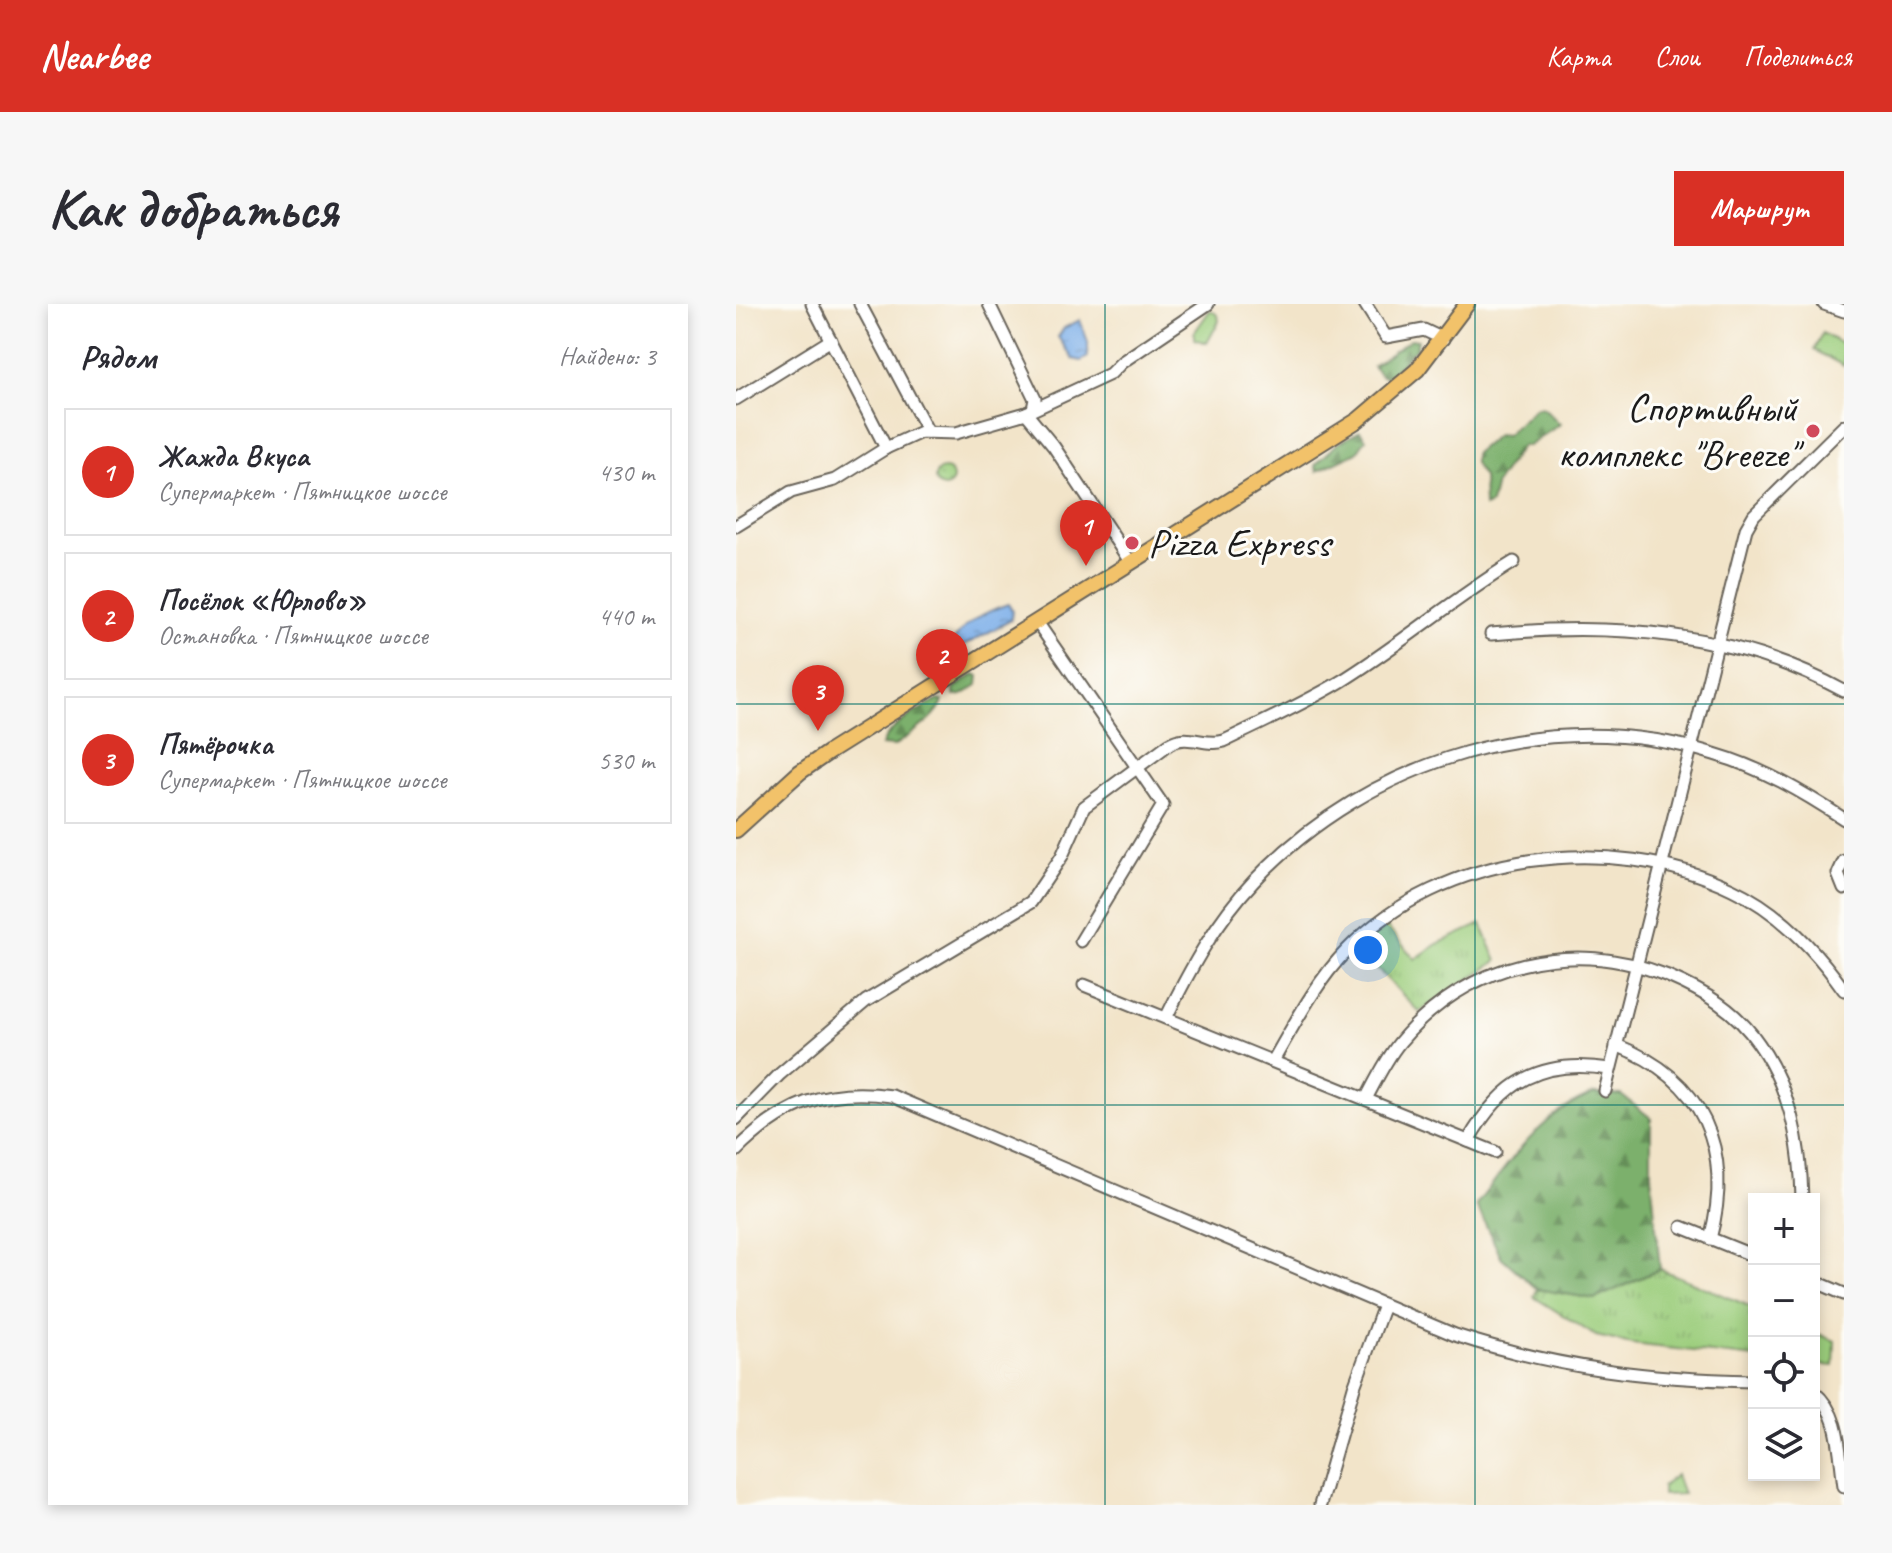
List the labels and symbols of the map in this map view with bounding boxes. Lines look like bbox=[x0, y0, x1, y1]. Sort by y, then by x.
place label: Спортивный комплекс "Breeze" bbox=[1558, 383, 1805, 479]
marker: Спортивный комплекс "Breeze" bbox=[1804, 422, 1822, 440]
pin: 1 bbox=[1060, 500, 1112, 566]
place label: Pizza Express bbox=[1148, 518, 1333, 568]
marker: Pizza Express bbox=[1123, 534, 1141, 552]
pin: 2 bbox=[916, 629, 968, 695]
pin: 3 bbox=[792, 665, 844, 731]
your location bbox=[1348, 930, 1388, 970]

